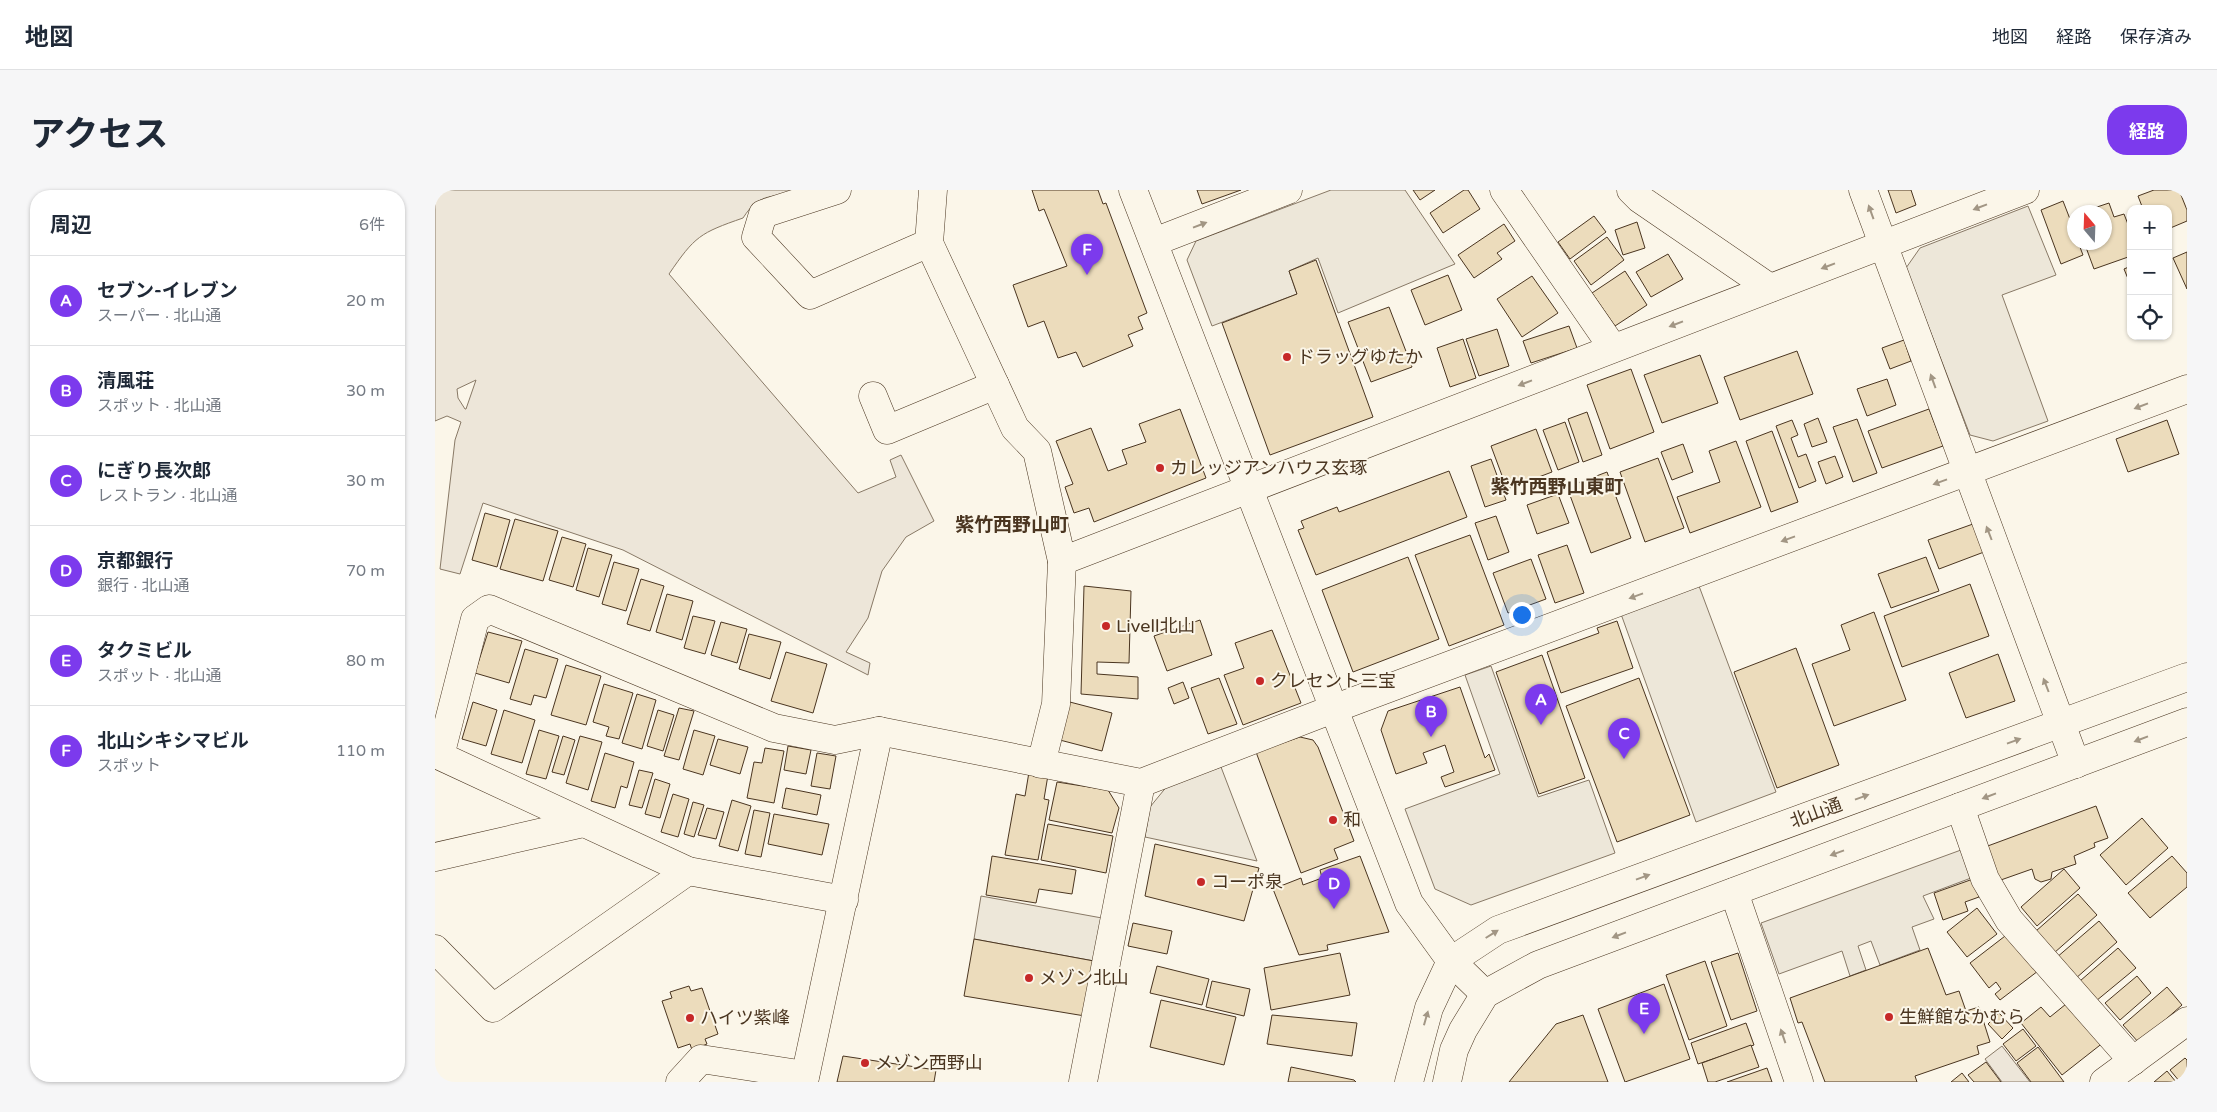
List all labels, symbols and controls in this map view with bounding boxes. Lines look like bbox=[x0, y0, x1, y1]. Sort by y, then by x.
text: 地図 bbox=[25, 23, 73, 52]
text: 地図 bbox=[1992, 26, 2028, 48]
text: 経路 bbox=[2056, 26, 2092, 48]
text: 保存済み bbox=[2120, 26, 2192, 48]
button: 経路 bbox=[2107, 105, 2187, 155]
text: アクセス bbox=[30, 114, 168, 156]
one-way arrow bbox=[1867, 204, 1874, 219]
one-way arrow bbox=[1972, 204, 1987, 212]
north arrow bbox=[2067, 205, 2112, 250]
map controls bbox=[2127, 205, 2172, 340]
button: + bbox=[2127, 205, 2172, 250]
text: 周辺 bbox=[50, 213, 92, 238]
text: 6件 bbox=[359, 215, 385, 235]
one-way arrow bbox=[1192, 220, 1207, 228]
pin: F bbox=[1071, 234, 1103, 275]
button: − bbox=[2127, 250, 2172, 295]
one-way arrow bbox=[1820, 262, 1835, 270]
text: セブン-イレブン bbox=[97, 280, 238, 302]
text: A bbox=[60, 291, 72, 311]
text: 20 m bbox=[346, 291, 385, 311]
button: locate bbox=[2127, 295, 2172, 340]
text: スーパー · 北山通 bbox=[97, 306, 221, 326]
one-way arrow bbox=[1668, 320, 1683, 328]
place label: ドラッグゆたか bbox=[1297, 346, 1423, 368]
marker: ドラッグゆたか bbox=[1281, 351, 1293, 363]
text: 清風荘 bbox=[97, 370, 154, 392]
one-way arrow bbox=[1929, 373, 1937, 388]
one-way arrow bbox=[1517, 379, 1532, 387]
text: B bbox=[60, 381, 72, 401]
text: 30 m bbox=[346, 381, 385, 401]
text: スポット · 北山通 bbox=[97, 396, 221, 416]
one-way arrow bbox=[2134, 403, 2149, 410]
place label: カレッジアンハウス玄琢 bbox=[1170, 457, 1367, 479]
text: にぎり長次郎 bbox=[97, 460, 211, 482]
marker: カレッジアンハウス玄琢 bbox=[1154, 462, 1166, 474]
text: C bbox=[60, 471, 72, 491]
text: 30 m bbox=[346, 471, 385, 491]
district label: 紫竹西野山東町 bbox=[1490, 476, 1624, 498]
one-way arrow bbox=[1932, 478, 1947, 486]
text: レストラン · 北山通 bbox=[97, 486, 237, 506]
district label: 紫竹西野山町 bbox=[955, 514, 1069, 536]
one-way arrow bbox=[1985, 525, 1993, 540]
one-way arrow bbox=[1780, 535, 1795, 543]
text: 京都銀行 bbox=[97, 550, 173, 572]
text: D bbox=[60, 561, 72, 581]
text: 70 m bbox=[346, 561, 385, 581]
text: 銀行 · 北山通 bbox=[97, 576, 189, 596]
one-way arrow bbox=[1628, 592, 1643, 600]
your location bbox=[1509, 602, 1535, 628]
place label: Livell北山 bbox=[1116, 615, 1195, 637]
marker: Livell北山 bbox=[1100, 620, 1112, 632]
text: タクミビル bbox=[97, 640, 192, 662]
text: E bbox=[61, 651, 71, 671]
text: 80 m bbox=[346, 651, 385, 671]
text: スポット · 北山通 bbox=[97, 666, 221, 686]
place label: クレセント三宝 bbox=[1270, 670, 1396, 692]
marker: クレセント三宝 bbox=[1254, 675, 1266, 687]
one-way arrow bbox=[2042, 677, 2050, 692]
pin: A bbox=[1525, 684, 1557, 725]
pin: B bbox=[1415, 696, 1447, 737]
pin: C bbox=[1608, 718, 1640, 759]
text: 北山シキシマビル bbox=[97, 730, 249, 752]
one-way arrow bbox=[2134, 736, 2149, 743]
one-way arrow bbox=[2007, 737, 2022, 745]
text: F bbox=[61, 741, 71, 761]
text: 110 m bbox=[336, 741, 385, 761]
text: スポット bbox=[97, 756, 161, 776]
one-way arrow bbox=[1981, 792, 1996, 800]
street label: 北山通 bbox=[1787, 793, 1845, 833]
one-way arrow bbox=[1854, 793, 1869, 800]
place label: 和 bbox=[1343, 809, 1361, 831]
marker: 和 bbox=[1327, 814, 1339, 826]
one-way arrow bbox=[1829, 849, 1844, 857]
pin: D bbox=[1318, 868, 1350, 909]
place label: コーポ泉 bbox=[1211, 871, 1283, 893]
one-way arrow bbox=[1636, 873, 1651, 880]
marker: コーポ泉 bbox=[1195, 876, 1207, 888]
one-way arrow bbox=[1485, 930, 1498, 939]
one-way arrow bbox=[1611, 931, 1626, 939]
place label: メゾン北山 bbox=[1039, 967, 1129, 989]
marker: メゾン北山 bbox=[1023, 972, 1035, 984]
pin: E bbox=[1628, 993, 1660, 1034]
place label: 生鮮館なかむら bbox=[1899, 1006, 2025, 1028]
place label: ハイツ紫峰 bbox=[700, 1007, 790, 1029]
one-way arrow bbox=[1422, 1010, 1430, 1025]
marker: 生鮮館なかむら bbox=[1883, 1011, 1895, 1023]
marker: ハイツ紫峰 bbox=[684, 1012, 696, 1024]
one-way arrow bbox=[1779, 1028, 1787, 1043]
place label: メゾン西野山 bbox=[875, 1052, 983, 1074]
marker: メゾン西野山 bbox=[859, 1057, 871, 1069]

